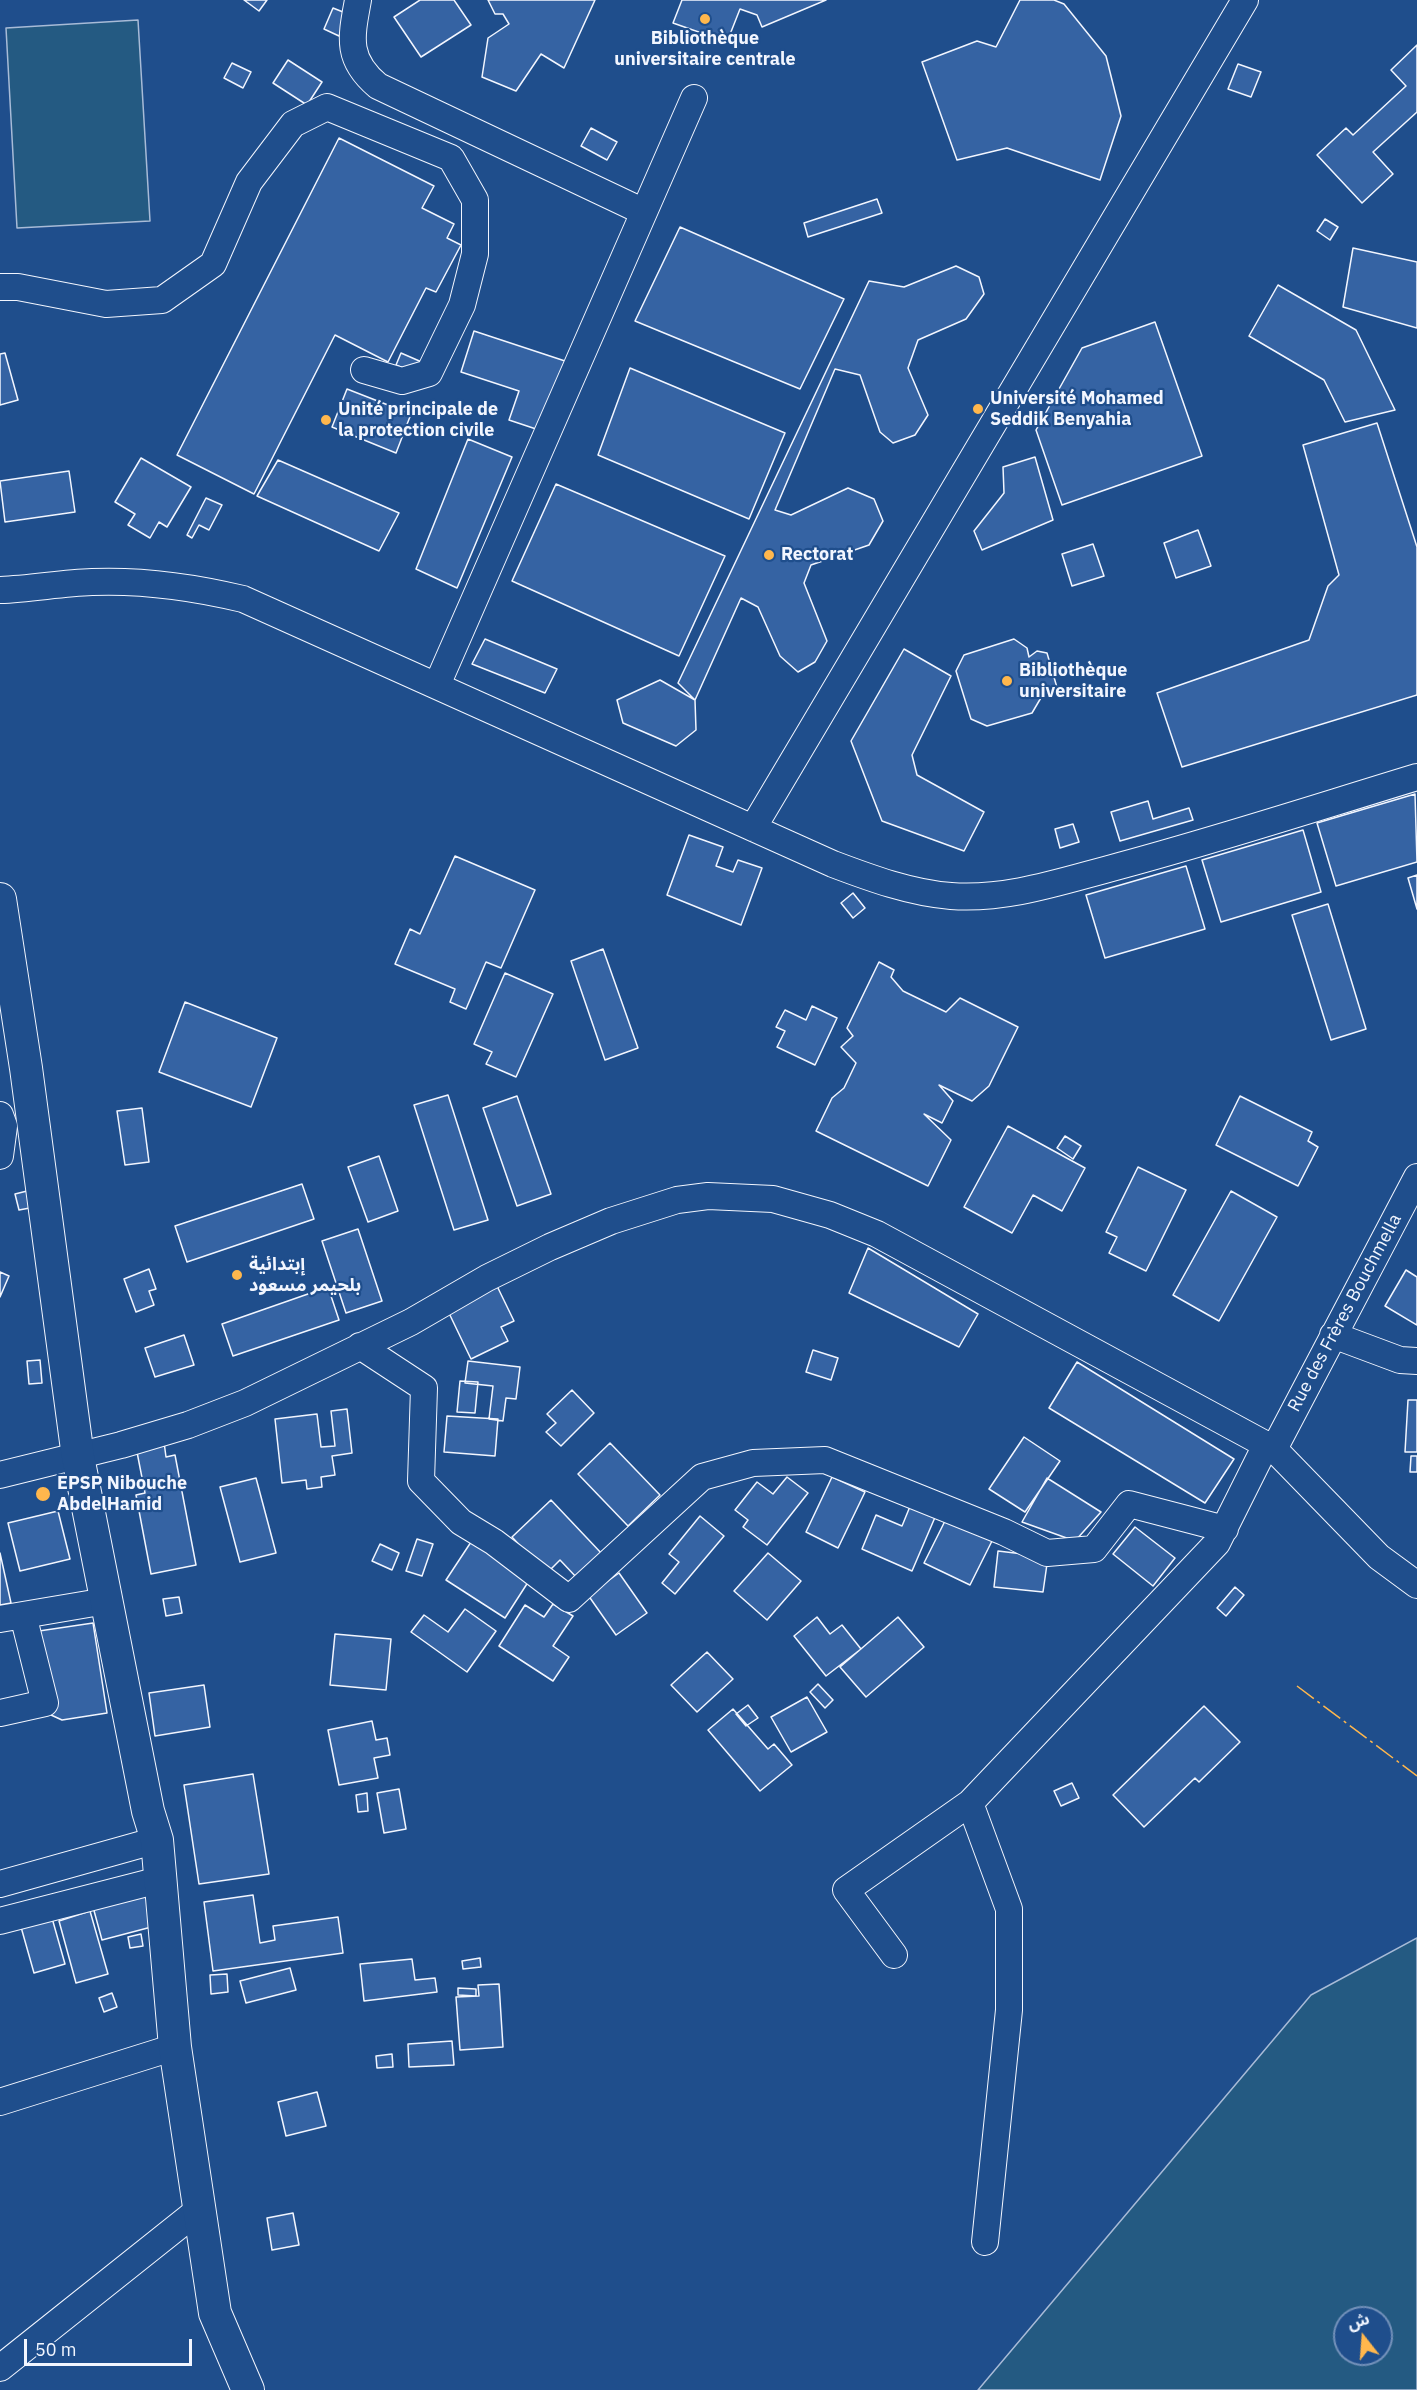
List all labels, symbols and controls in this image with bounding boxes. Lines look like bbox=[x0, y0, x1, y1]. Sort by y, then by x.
marker: Bibliothèque universitaire centrale bbox=[698, 12, 712, 26]
place label: Bibliothèque universitaire centrale bbox=[614, 28, 796, 70]
place label: Université Mohamed Seddik Benyahia bbox=[990, 388, 1164, 430]
place label: Unité principale de la protection civile bbox=[338, 399, 498, 442]
marker: Université Mohamed Seddik Benyahia bbox=[971, 402, 985, 416]
marker: Unité principale de la protection civile bbox=[319, 413, 333, 427]
place label: Rectorat bbox=[781, 544, 853, 566]
marker: Rectorat bbox=[762, 548, 776, 562]
place label: Bibliothèque universitaire bbox=[1019, 660, 1127, 702]
marker: Bibliothèque universitaire bbox=[1000, 674, 1014, 688]
street label: Rue des Frères Bouchmella bbox=[1284, 1210, 1406, 1416]
place label: إبتدائية بلحيمر مسعود bbox=[249, 1254, 361, 1296]
marker: إبتدائية بلحيمر مسعود bbox=[230, 1268, 244, 1282]
place label: EPSP Nibouche AbdelHamid bbox=[57, 1473, 187, 1516]
marker: EPSP Nibouche AbdelHamid bbox=[34, 1485, 52, 1503]
north arrow bbox=[1333, 2306, 1393, 2366]
text: ش bbox=[1345, 2308, 1372, 2333]
scale bar bbox=[27, 2327, 195, 2365]
text: 50 m bbox=[35, 2338, 77, 2361]

